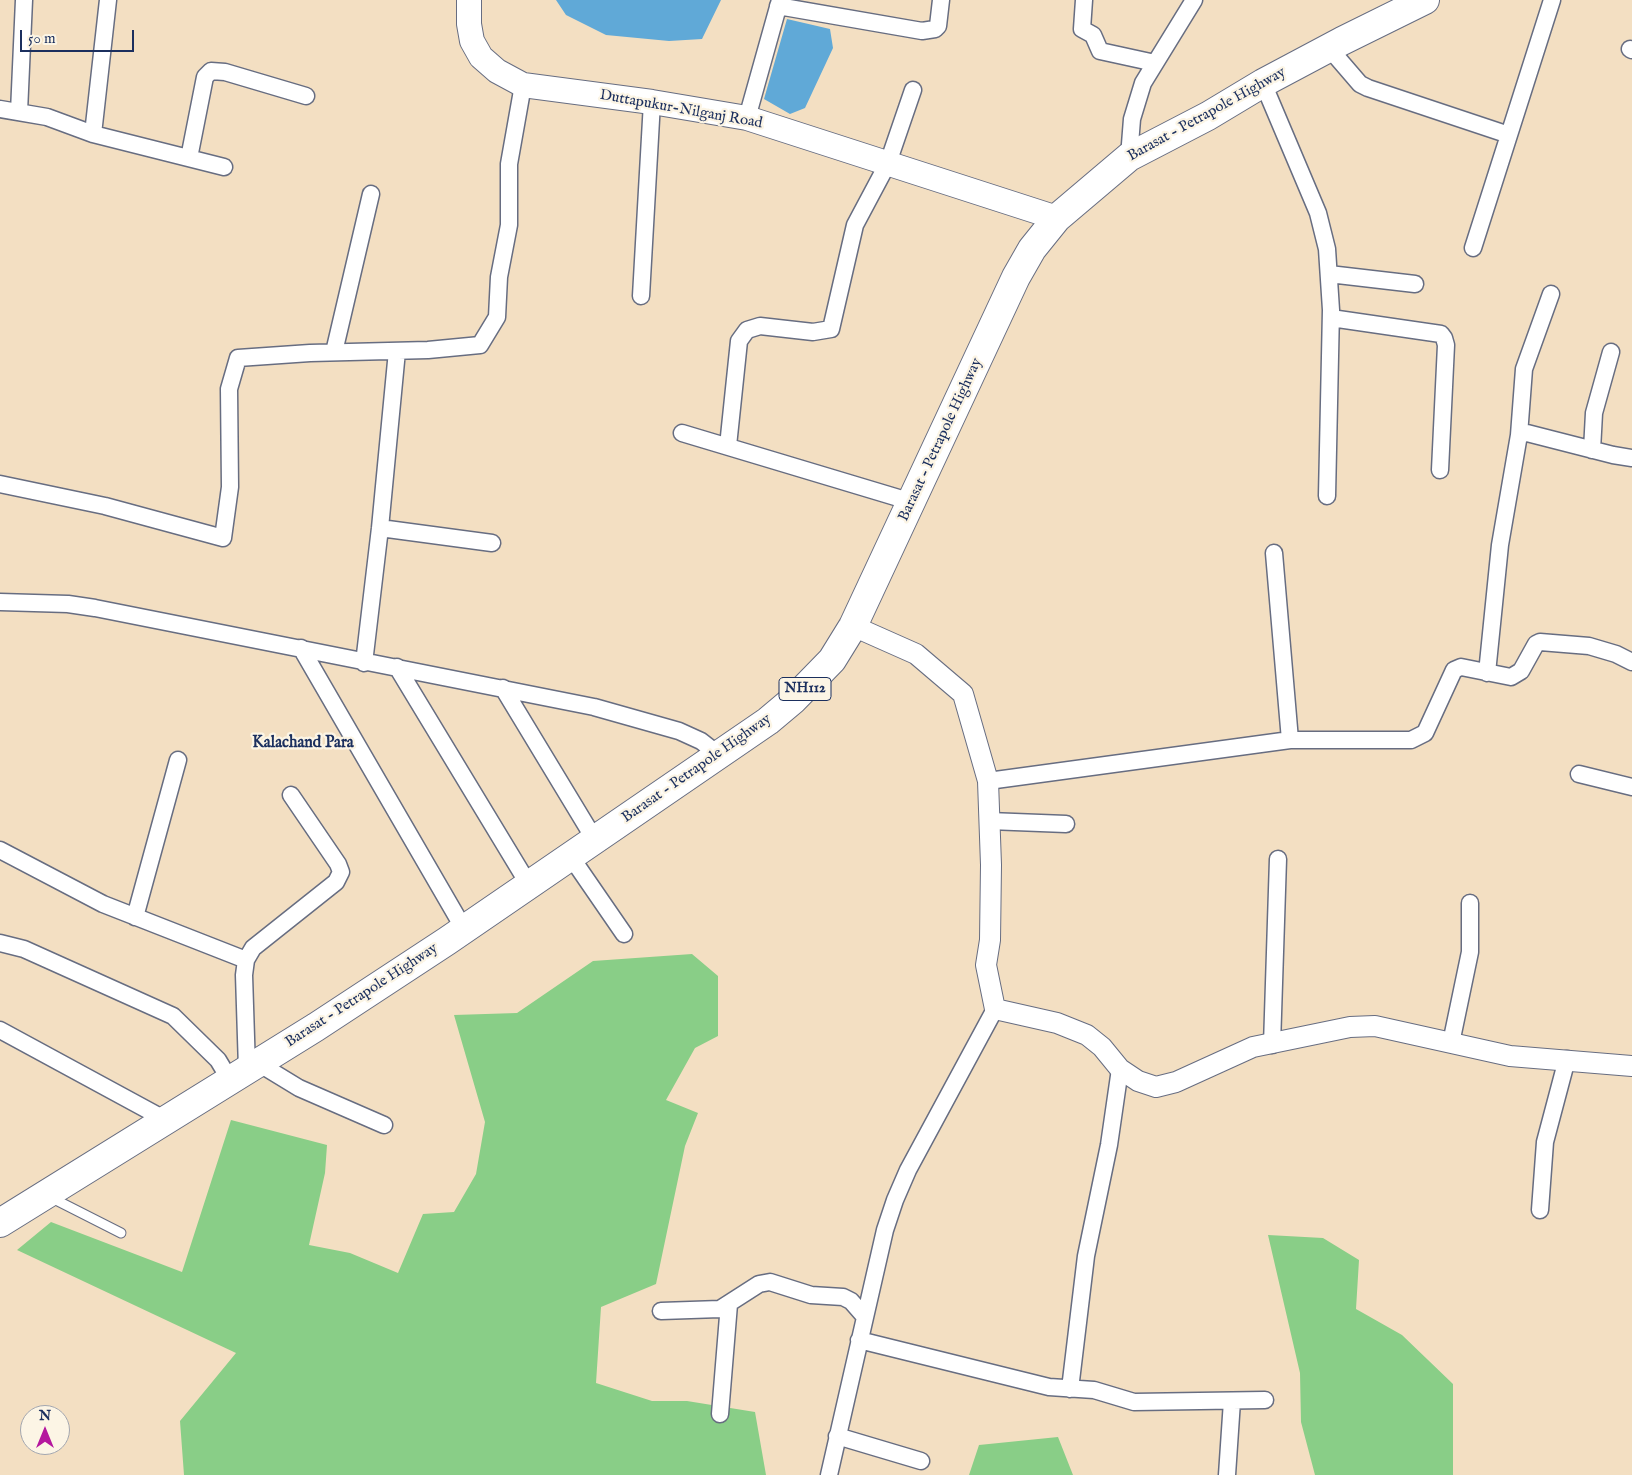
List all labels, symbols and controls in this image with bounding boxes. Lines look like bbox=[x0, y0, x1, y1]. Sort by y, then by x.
scale bar bbox=[22, 20, 136, 52]
text: 50 m bbox=[28, 29, 56, 48]
street label: Barasat - Petrapole Highway bbox=[1125, 64, 1289, 166]
street label: Duttapukur-Nilganj Road bbox=[598, 87, 764, 133]
street label: Barasat - Petrapole Highway bbox=[895, 356, 987, 524]
road number: NH112 bbox=[779, 678, 831, 701]
street label: Barasat - Petrapole Highway bbox=[619, 711, 775, 827]
district label: Kalachand Para bbox=[252, 734, 354, 754]
street label: Barasat - Petrapole Highway bbox=[282, 940, 442, 1052]
north arrow bbox=[20, 1405, 70, 1455]
text: N bbox=[39, 1407, 51, 1425]

